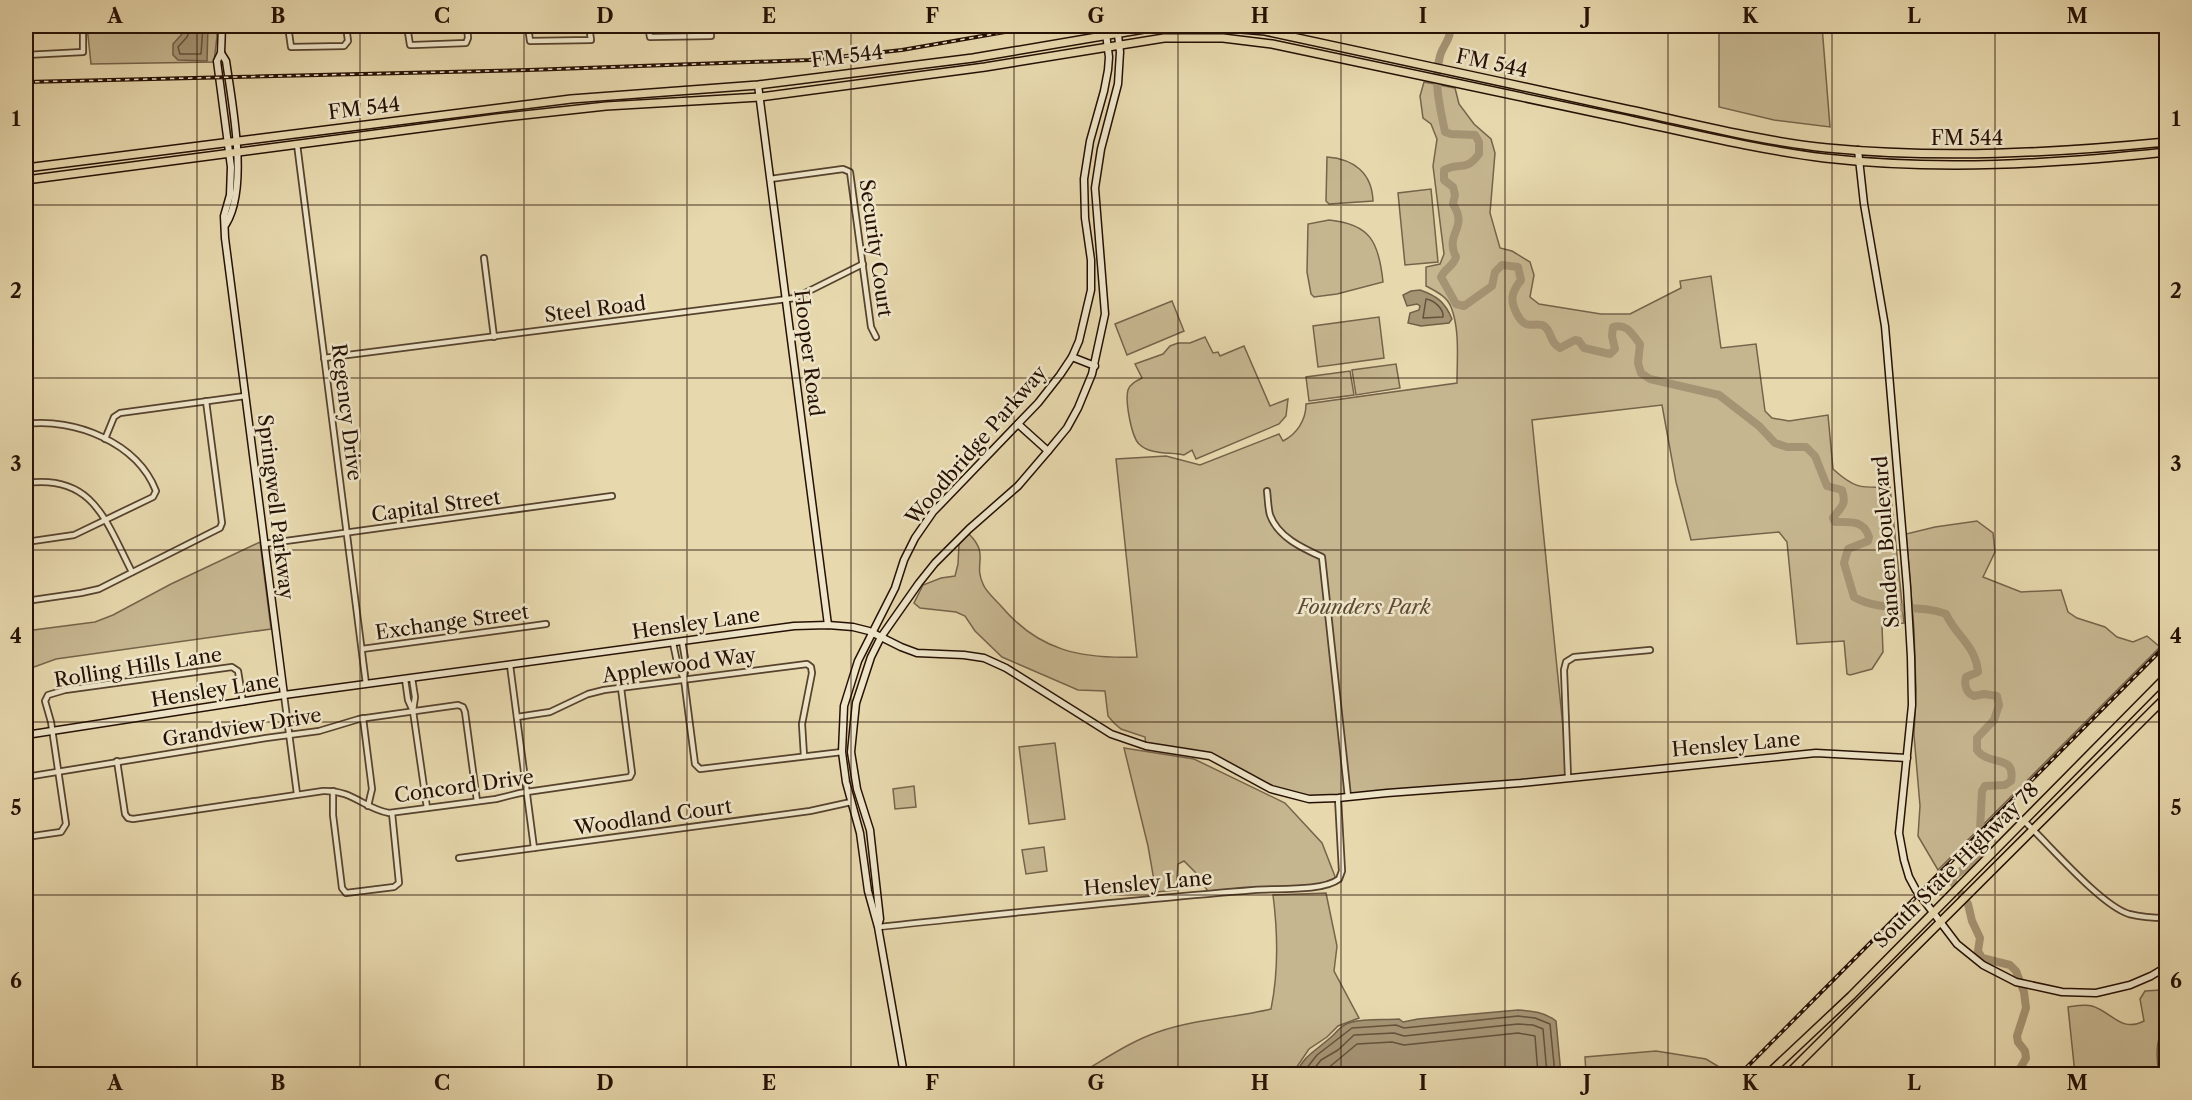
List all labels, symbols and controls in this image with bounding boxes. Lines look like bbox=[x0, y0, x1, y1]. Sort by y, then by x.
text: A bbox=[106, 4, 123, 28]
text: B bbox=[271, 4, 286, 28]
text: C bbox=[434, 4, 450, 28]
text: D bbox=[596, 4, 614, 28]
text: E bbox=[762, 4, 776, 28]
text: F bbox=[925, 4, 939, 28]
text: G bbox=[1088, 4, 1105, 28]
text: H bbox=[1251, 4, 1269, 28]
text: I bbox=[1419, 4, 1427, 28]
text: J bbox=[1579, 4, 1591, 28]
text: K bbox=[1742, 4, 1759, 28]
text: L bbox=[1907, 4, 1921, 28]
text: M bbox=[2066, 4, 2088, 28]
street label: FM 544 bbox=[810, 40, 884, 72]
street label: FM 544 bbox=[1454, 44, 1530, 82]
street label: FM 544 bbox=[327, 92, 401, 124]
text: 1 bbox=[12, 107, 21, 131]
text: 1 bbox=[2172, 107, 2181, 131]
street label: FM 544 bbox=[1931, 126, 2003, 150]
street label: Security Court bbox=[854, 178, 898, 318]
text: 2 bbox=[10, 279, 22, 303]
text: 2 bbox=[2170, 279, 2182, 303]
street label: Hooper Road bbox=[789, 288, 829, 418]
street label: Steel Road bbox=[543, 291, 647, 327]
street label: Regency Drive bbox=[327, 342, 367, 482]
street label: Woodbridge Parkway bbox=[900, 360, 1052, 530]
street label: Springwell Parkway bbox=[253, 413, 299, 602]
text: 3 bbox=[10, 452, 22, 476]
text: 3 bbox=[2170, 452, 2182, 476]
street label: Sanden Boulevard bbox=[1868, 455, 1904, 629]
street label: Capital Street bbox=[370, 485, 502, 527]
park label: Founders Park bbox=[1295, 595, 1431, 619]
street label: Exchange Street bbox=[374, 599, 530, 645]
street label: Hensley Lane bbox=[630, 602, 762, 644]
text: 4 bbox=[10, 624, 22, 648]
text: 4 bbox=[2170, 624, 2182, 648]
street label: Rolling Hills Lane bbox=[52, 642, 224, 692]
street label: Applewood Way bbox=[600, 642, 758, 688]
street label: Hensley Lane bbox=[149, 668, 281, 712]
street label: Grandview Drive bbox=[161, 703, 323, 751]
street label: Hensley Lane bbox=[1671, 726, 1801, 762]
street label: Concord Drive bbox=[393, 764, 535, 808]
street label: South State Highway 78 bbox=[1868, 777, 2044, 953]
street label: Woodland Court bbox=[572, 794, 733, 840]
text: 5 bbox=[10, 796, 22, 820]
text: 5 bbox=[2170, 796, 2182, 820]
street label: Hensley Lane bbox=[1083, 865, 1213, 901]
text: 6 bbox=[10, 969, 22, 993]
text: 6 bbox=[2170, 969, 2182, 993]
text: A bbox=[106, 1071, 123, 1095]
text: B bbox=[271, 1071, 286, 1095]
text: C bbox=[434, 1071, 450, 1095]
text: D bbox=[596, 1071, 614, 1095]
text: E bbox=[762, 1071, 776, 1095]
text: F bbox=[925, 1071, 939, 1095]
text: G bbox=[1088, 1071, 1105, 1095]
text: H bbox=[1251, 1071, 1269, 1095]
text: I bbox=[1419, 1071, 1427, 1095]
text: J bbox=[1579, 1071, 1591, 1095]
text: K bbox=[1742, 1071, 1759, 1095]
text: L bbox=[1907, 1071, 1921, 1095]
text: M bbox=[2066, 1071, 2088, 1095]

